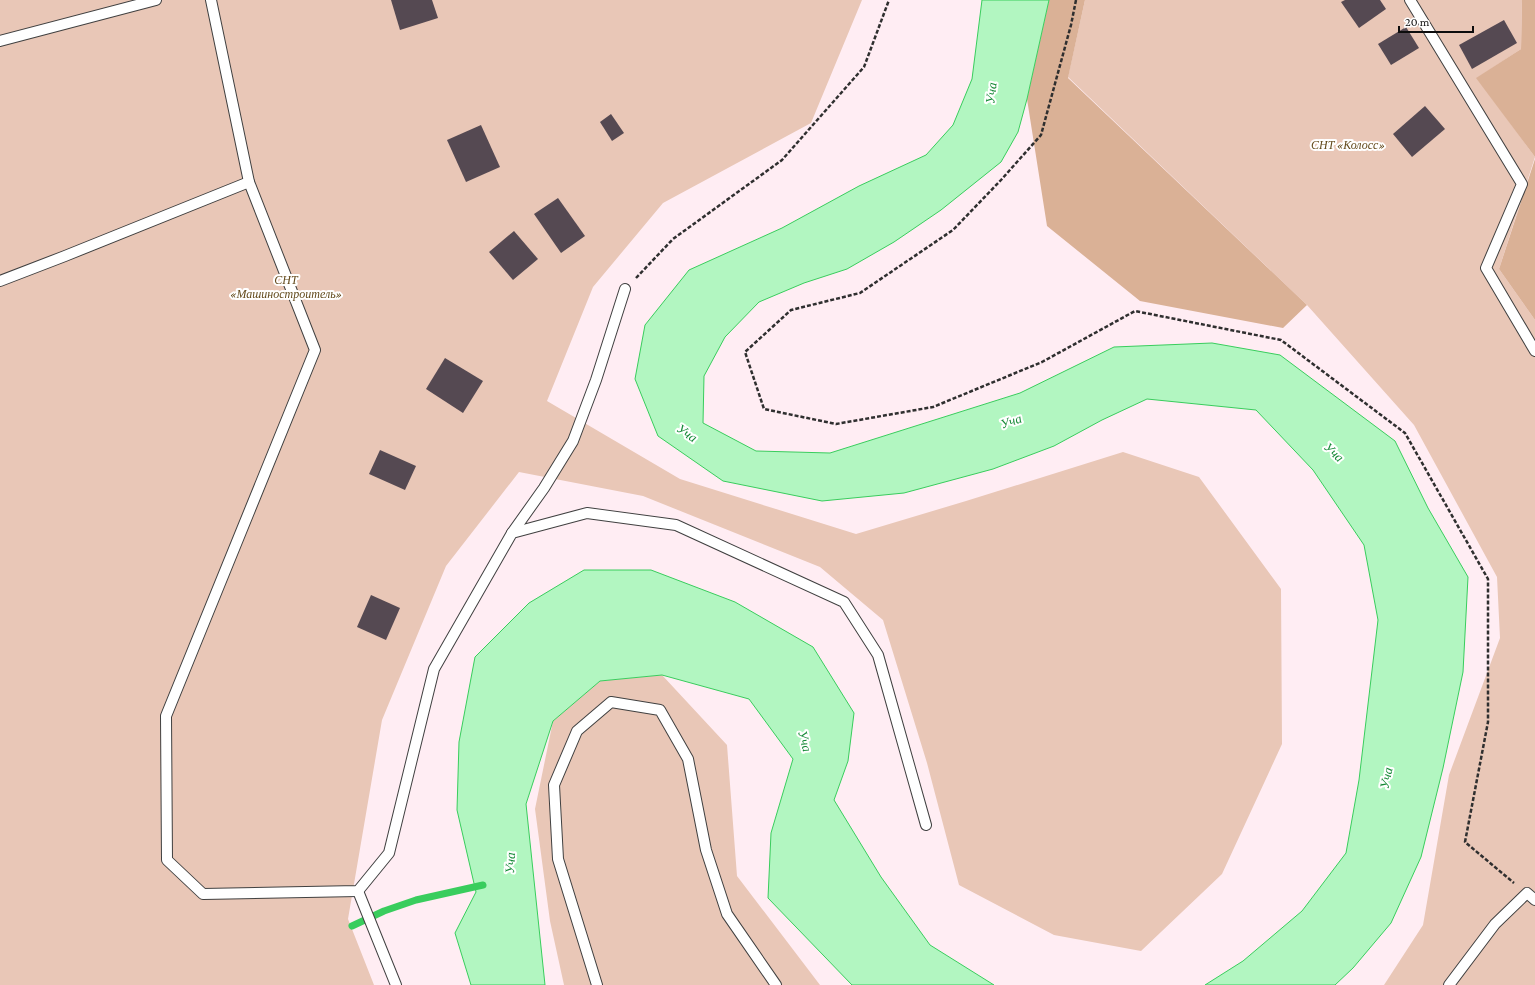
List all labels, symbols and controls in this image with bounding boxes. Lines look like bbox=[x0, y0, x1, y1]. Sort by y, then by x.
scale bar bbox=[1399, 8, 1473, 34]
text: 20 m bbox=[1405, 15, 1430, 29]
water label: Уча bbox=[982, 81, 1000, 104]
park label: СНТ «Колосс» bbox=[1311, 138, 1385, 152]
park label: СНТ «Машиностроитель» bbox=[230, 273, 342, 301]
water label: Уча bbox=[998, 410, 1024, 432]
water label: Уча bbox=[674, 421, 700, 446]
water label: Уча bbox=[1321, 439, 1347, 465]
water label: Уча bbox=[795, 729, 815, 754]
water label: Уча bbox=[1376, 765, 1396, 790]
water label: Уча bbox=[502, 852, 518, 874]

